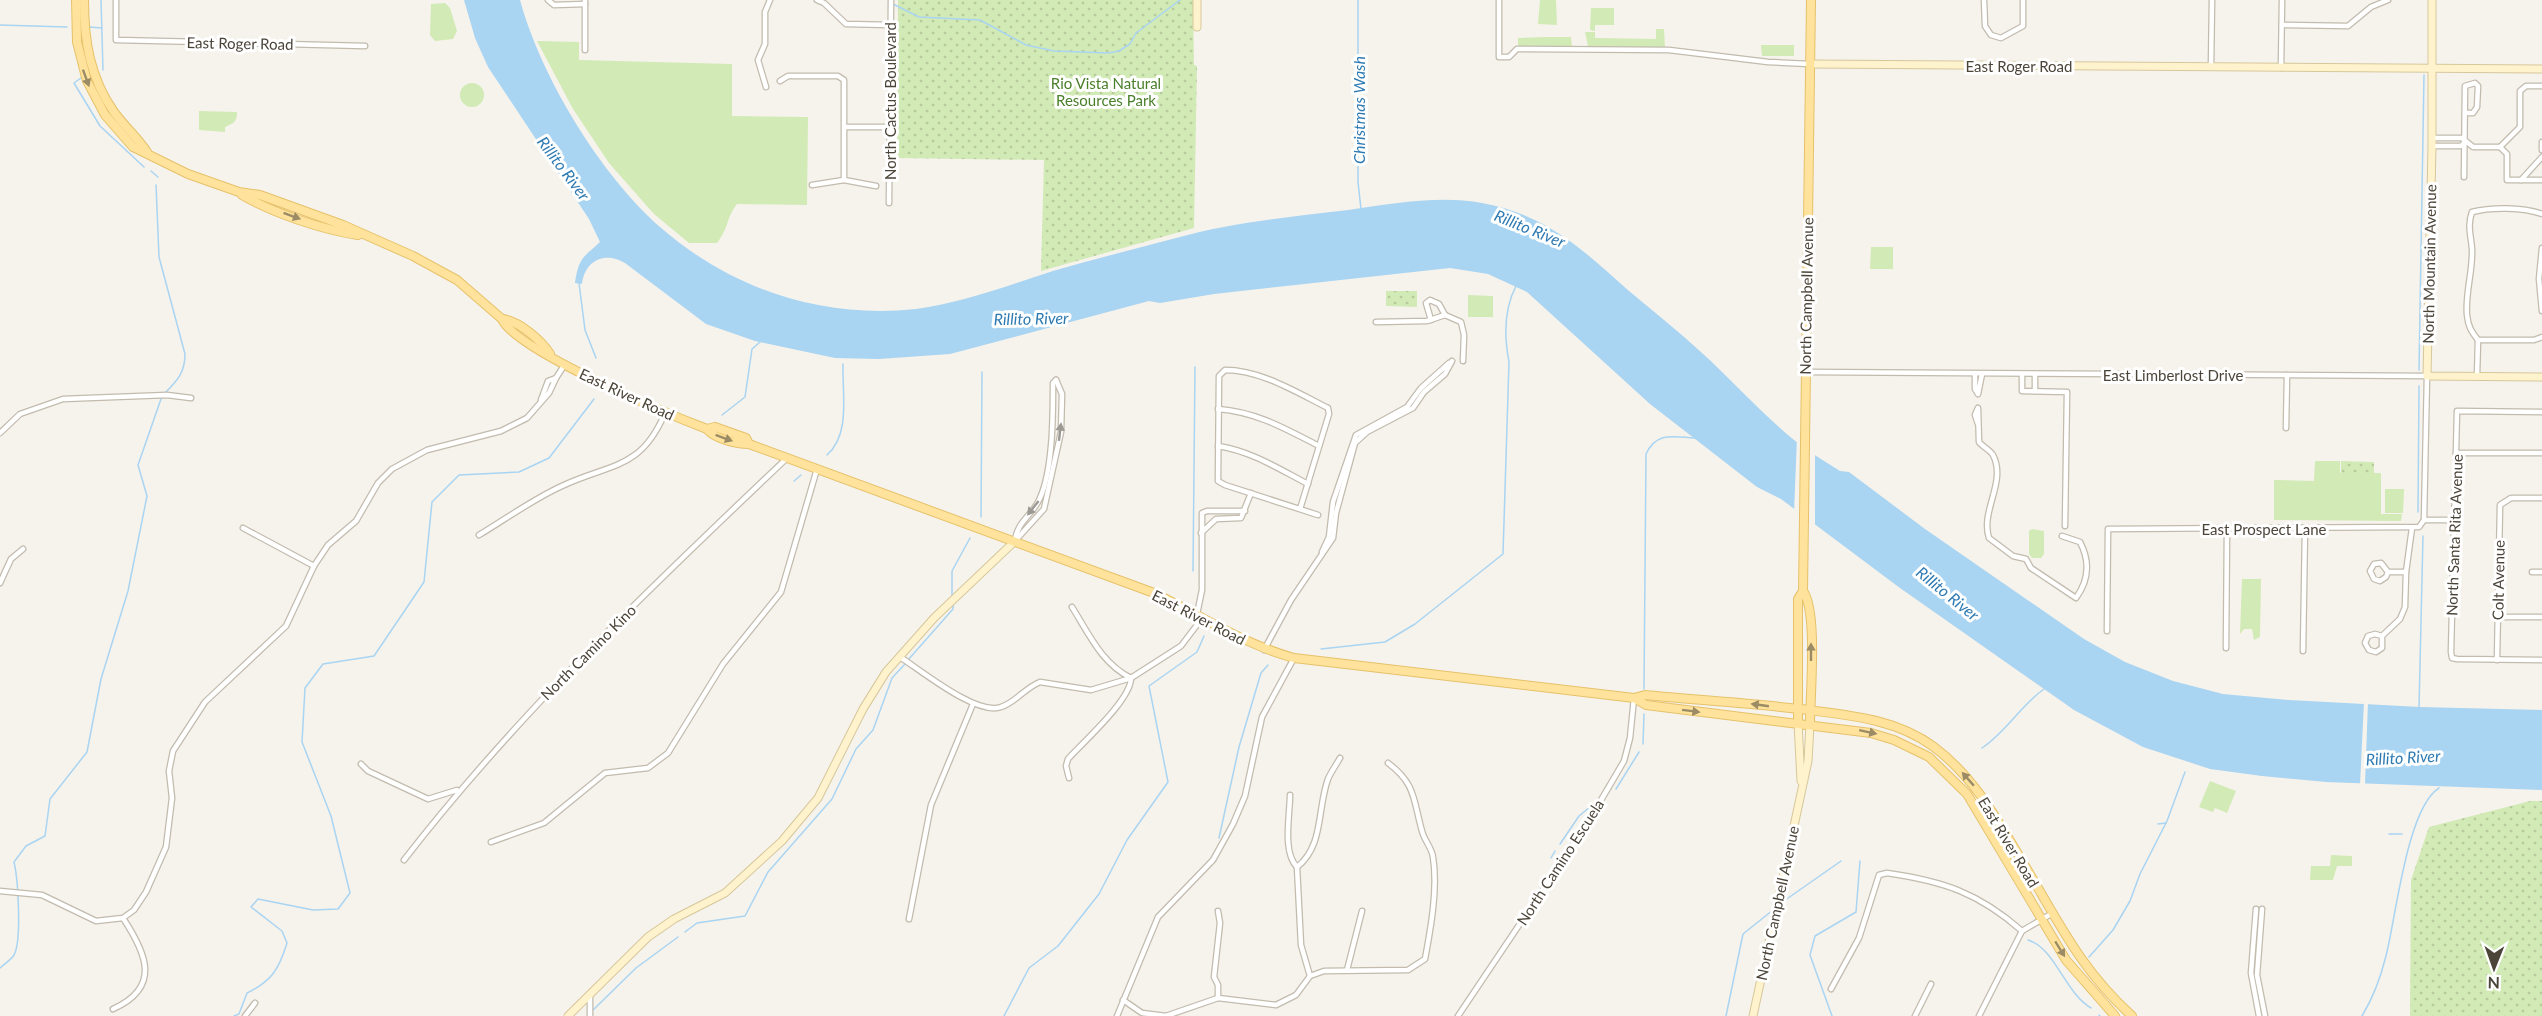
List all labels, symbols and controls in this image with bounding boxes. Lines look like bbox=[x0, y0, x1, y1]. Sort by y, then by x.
street label: North Cactus Boulevard bbox=[881, 22, 899, 180]
street label: East Roger Road bbox=[186, 33, 294, 53]
water label: Christmas Wash bbox=[1349, 56, 1368, 164]
street label: East Roger Road bbox=[1966, 57, 2072, 75]
one-way arrow bbox=[82, 69, 92, 87]
park label: Rio Vista Natural Resources Park bbox=[1051, 74, 1161, 109]
water label: Rillito River bbox=[534, 132, 594, 204]
street label: North Mountain Avenue bbox=[2419, 184, 2439, 344]
water label: Rillito River bbox=[1492, 205, 1569, 251]
one-way arrow bbox=[283, 211, 301, 221]
street label: North Campbell Avenue bbox=[1796, 217, 1816, 375]
water label: Rillito River bbox=[993, 308, 1069, 328]
street label: East River Road bbox=[577, 364, 677, 424]
street label: East Limberlost Drive bbox=[2103, 366, 2243, 384]
one-way arrow bbox=[1055, 423, 1065, 442]
one-way arrow bbox=[715, 434, 733, 444]
street label: North Santa Rita Avenue bbox=[2442, 454, 2466, 616]
one-way arrow bbox=[1026, 500, 1039, 516]
street label: East Prospect Lane bbox=[2202, 520, 2327, 538]
street label: Colt Avenue bbox=[2488, 540, 2508, 620]
water label: Rillito River bbox=[1913, 562, 1983, 624]
street label: East River Road bbox=[1149, 586, 1249, 648]
street label: North Camino Kino bbox=[537, 601, 639, 703]
one-way arrow bbox=[1806, 643, 1816, 662]
one-way arrow bbox=[1751, 700, 1770, 709]
one-way arrow bbox=[1681, 706, 1700, 715]
one-way arrow bbox=[1859, 728, 1878, 737]
water label: Rillito River bbox=[2365, 746, 2441, 768]
one-way arrow bbox=[1962, 771, 1975, 787]
street label: East River Road bbox=[1975, 794, 2043, 890]
street label: North Camino Escuela bbox=[1513, 796, 1607, 928]
street label: North Campbell Avenue bbox=[1752, 824, 1802, 982]
north arrow bbox=[2464, 938, 2524, 998]
one-way arrow bbox=[2054, 941, 2065, 957]
text: N bbox=[2487, 974, 2500, 993]

